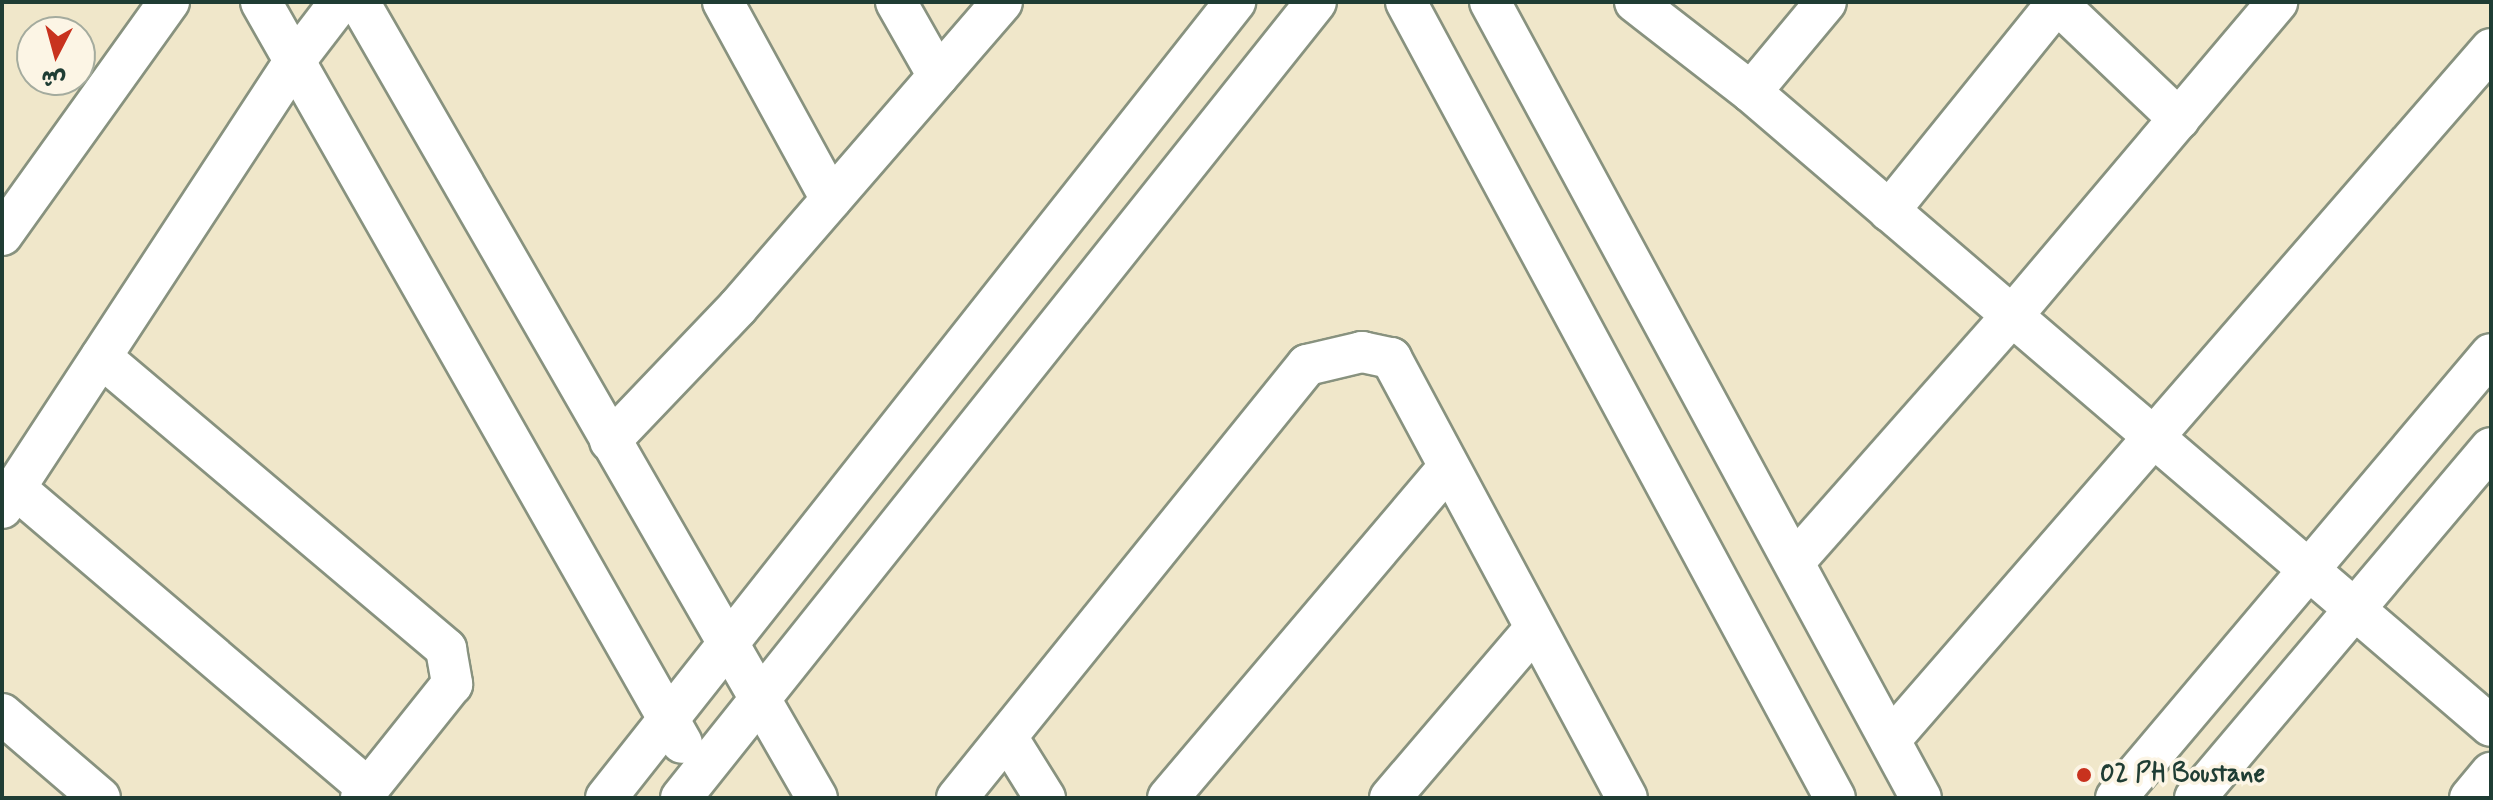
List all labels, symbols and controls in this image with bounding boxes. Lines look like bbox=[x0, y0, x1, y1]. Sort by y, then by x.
north arrow bbox=[16, 16, 96, 96]
text: ش bbox=[40, 63, 67, 93]
place label: 02 PH Boustane bbox=[2100, 759, 2264, 791]
marker: 02 PH Boustane bbox=[2075, 766, 2093, 784]

